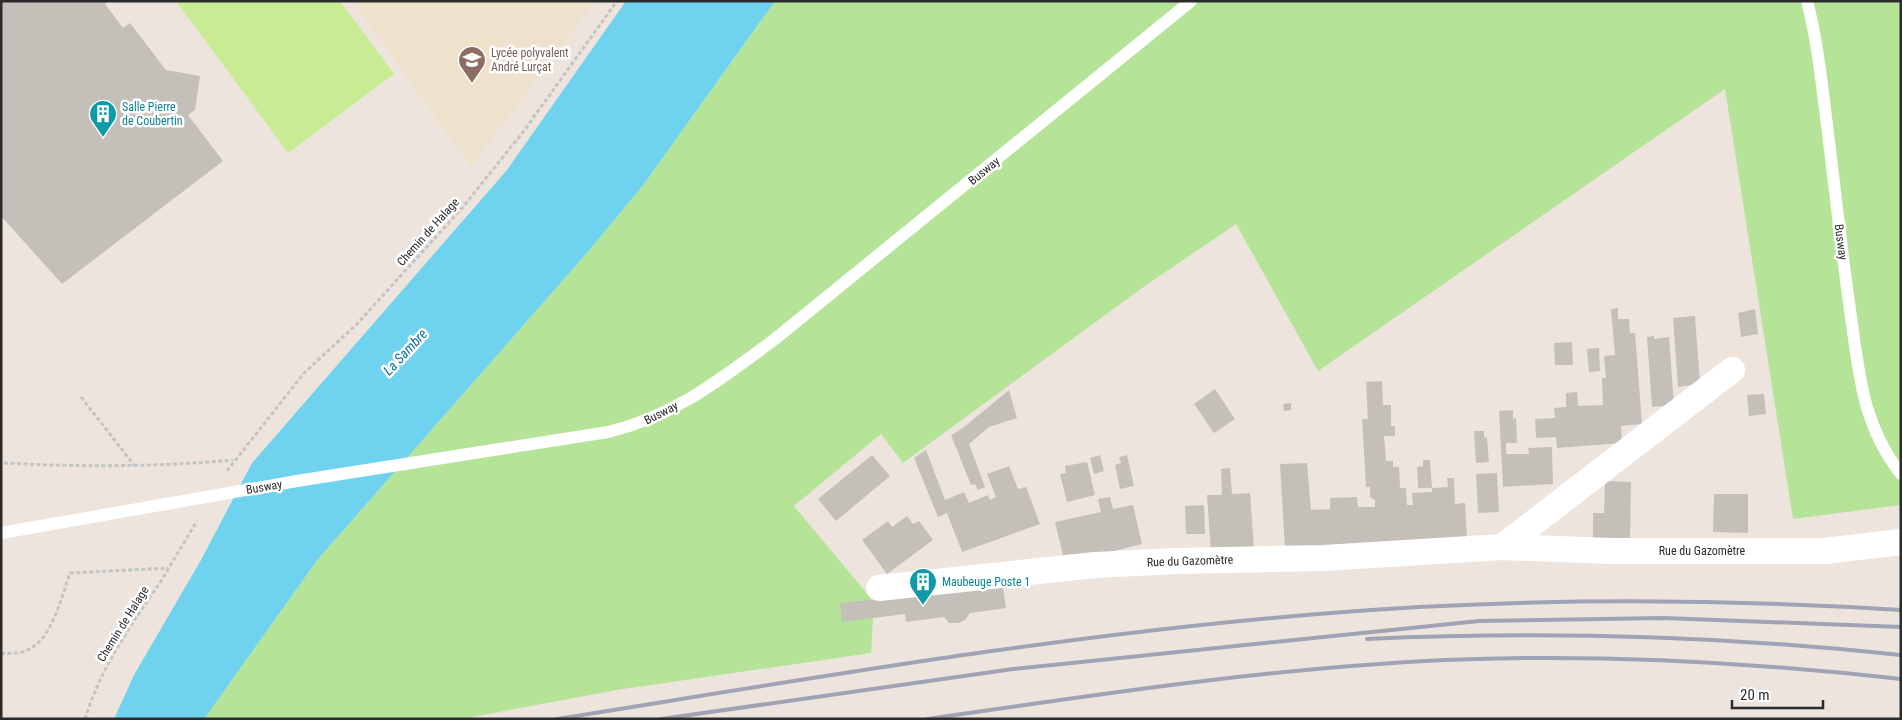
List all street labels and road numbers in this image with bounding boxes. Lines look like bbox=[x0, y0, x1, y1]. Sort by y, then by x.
street label: Busway bbox=[965, 154, 1003, 188]
street label: Chemin de Halage bbox=[394, 195, 462, 269]
street label: Busway bbox=[1832, 223, 1850, 261]
street label: Busway bbox=[642, 399, 680, 427]
street label: Busway bbox=[245, 477, 283, 497]
street label: Rue du Gazomètre bbox=[1659, 544, 1746, 558]
street label: Rue du Gazomètre bbox=[1147, 552, 1234, 570]
street label: Chemin de Halage bbox=[94, 583, 152, 664]

